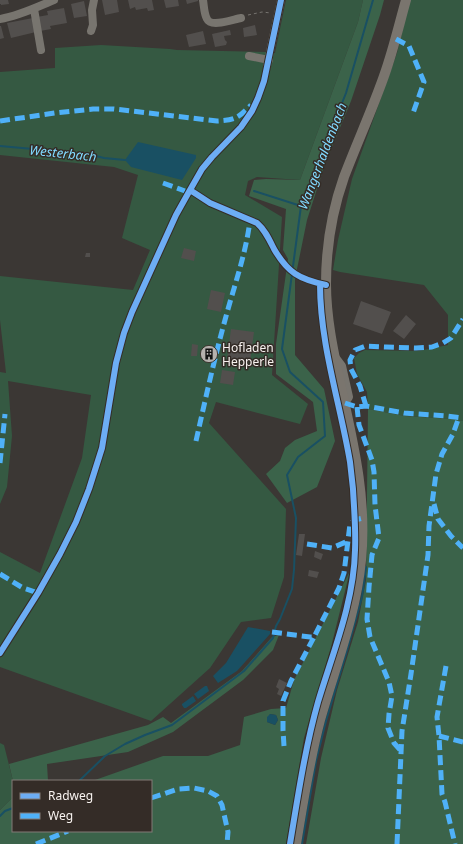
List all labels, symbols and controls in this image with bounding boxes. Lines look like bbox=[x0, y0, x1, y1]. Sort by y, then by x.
water label: Wangerhaldenbach bbox=[293, 100, 351, 212]
water label: Westerbach bbox=[29, 141, 97, 165]
place label: Hofladen Hepperle bbox=[222, 339, 274, 370]
building icon: Hofladen Hepperle bbox=[199, 344, 219, 364]
legend bbox=[12, 780, 152, 832]
text: Radweg bbox=[48, 787, 93, 804]
text: Weg bbox=[48, 807, 73, 824]

